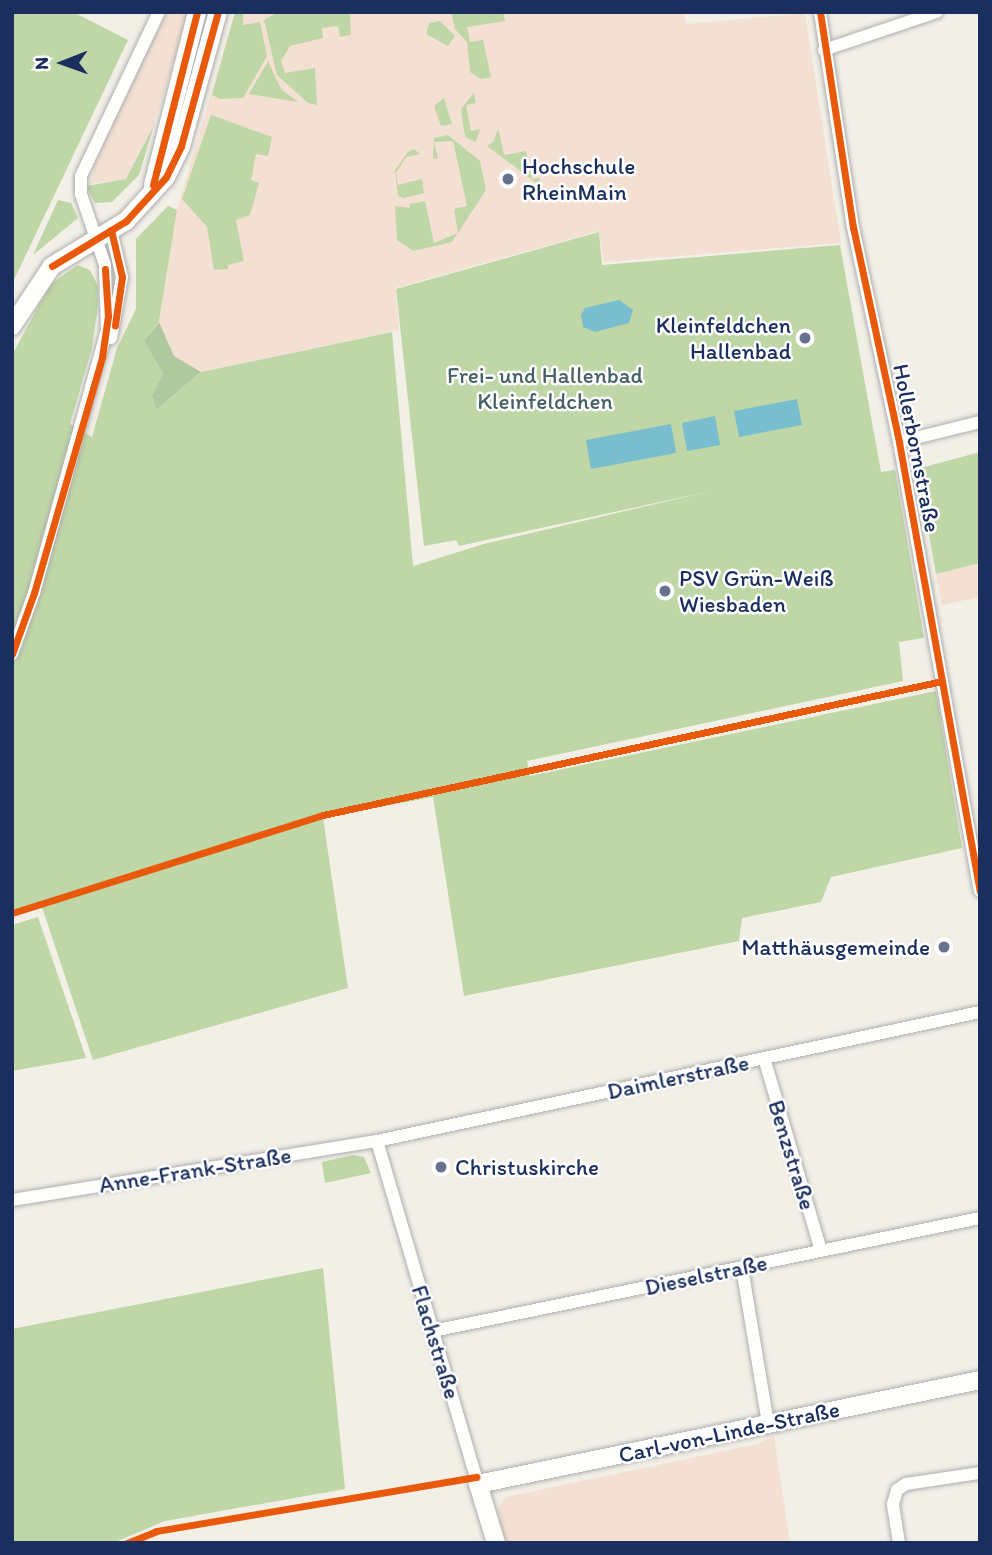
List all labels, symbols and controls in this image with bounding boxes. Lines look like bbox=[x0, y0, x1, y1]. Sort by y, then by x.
north arrow bbox=[28, 28, 98, 98]
text: N bbox=[30, 57, 53, 70]
place label: Hochschule RheinMain bbox=[522, 152, 635, 206]
marker: Hochschule RheinMain bbox=[500, 171, 516, 187]
place label: Kleinfeldchen Hallenbad bbox=[656, 311, 791, 365]
marker: Kleinfeldchen Hallenbad bbox=[797, 330, 813, 346]
park label: Frei- und Hallenbad Kleinfeldchen bbox=[447, 361, 643, 415]
street label: Hollerbornstraße bbox=[887, 361, 947, 535]
place label: PSV Grün-Weiß Wiesbaden bbox=[679, 564, 834, 618]
marker: PSV Grün-Weiß Wiesbaden bbox=[657, 583, 673, 599]
place label: Matthäusgemeinde bbox=[741, 933, 930, 961]
marker: Matthäusgemeinde bbox=[936, 939, 952, 955]
street label: Daimlerstraße bbox=[605, 1049, 751, 1105]
street label: Benzstraße bbox=[762, 1097, 822, 1213]
street label: Anne-Frank-Straße bbox=[97, 1141, 293, 1199]
place label: Christuskirche bbox=[455, 1153, 599, 1181]
marker: Christuskirche bbox=[433, 1159, 449, 1175]
street label: Dieselstraße bbox=[642, 1249, 770, 1301]
street label: Flachstraße bbox=[406, 1282, 466, 1402]
street label: Carl-von-Linde-Straße bbox=[616, 1395, 842, 1469]

